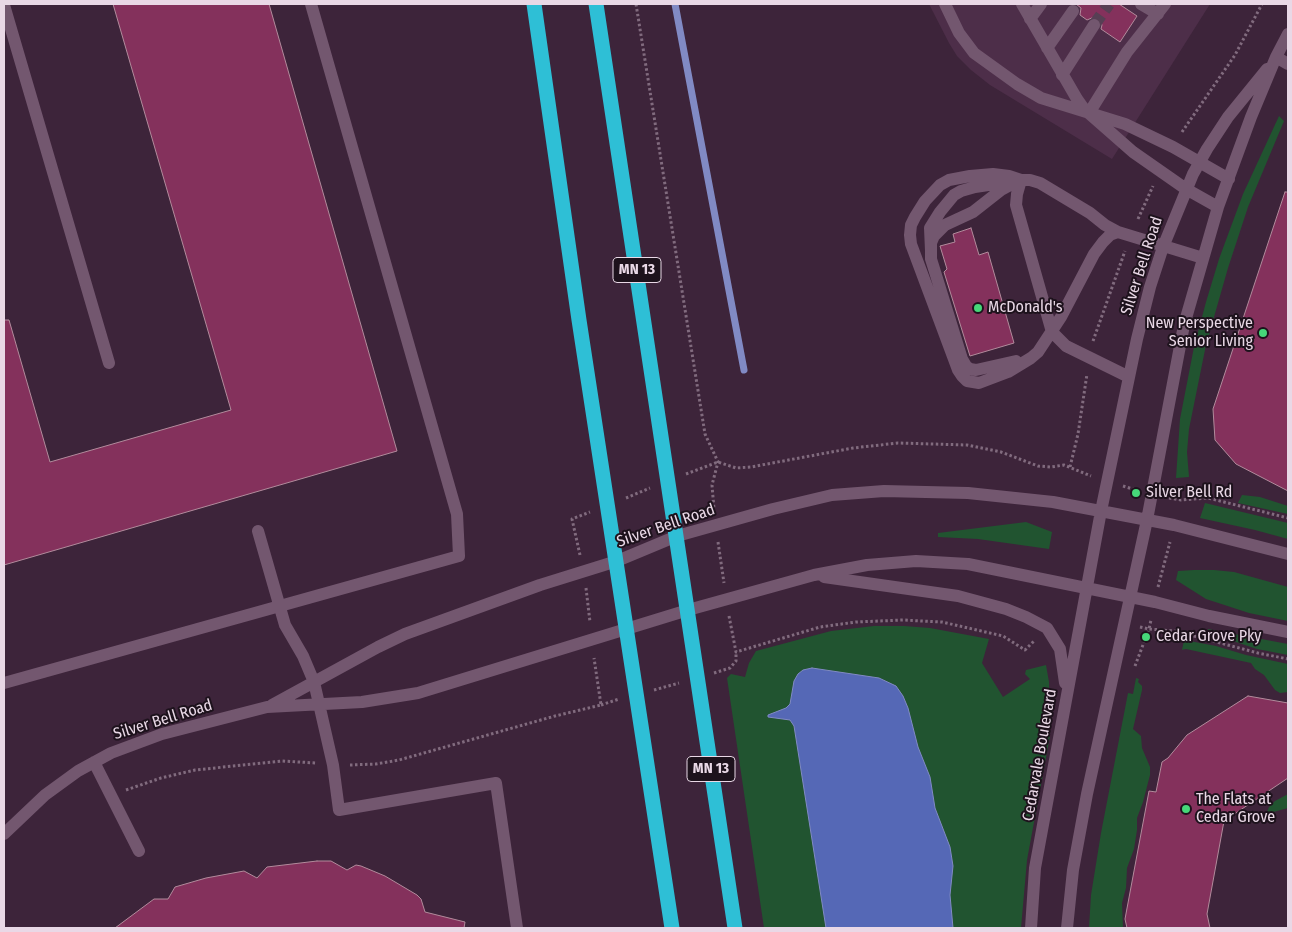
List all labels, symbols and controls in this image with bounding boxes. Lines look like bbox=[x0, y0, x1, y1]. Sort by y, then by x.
street label: Silver Bell Road bbox=[1117, 214, 1167, 318]
road number: MN 13 bbox=[613, 258, 661, 282]
place label: McDonald's bbox=[988, 298, 1063, 318]
marker: McDonald's bbox=[972, 302, 984, 314]
place label: New Perspective Senior Living bbox=[1146, 314, 1253, 352]
marker: New Perspective Senior Living bbox=[1257, 327, 1269, 339]
place label: Silver Bell Rd bbox=[1146, 483, 1232, 503]
marker: Silver Bell Rd bbox=[1130, 487, 1142, 499]
street label: Silver Bell Road bbox=[614, 500, 718, 552]
place label: Cedar Grove Pky bbox=[1156, 627, 1261, 647]
marker: Cedar Grove Pky bbox=[1140, 631, 1152, 643]
street label: Cedarvale Boulevard bbox=[1019, 687, 1061, 823]
street label: Silver Bell Road bbox=[111, 696, 215, 744]
road number: MN 13 bbox=[687, 756, 735, 782]
place label: The Flats at Cedar Grove bbox=[1196, 790, 1275, 828]
marker: The Flats at Cedar Grove bbox=[1180, 803, 1192, 815]

